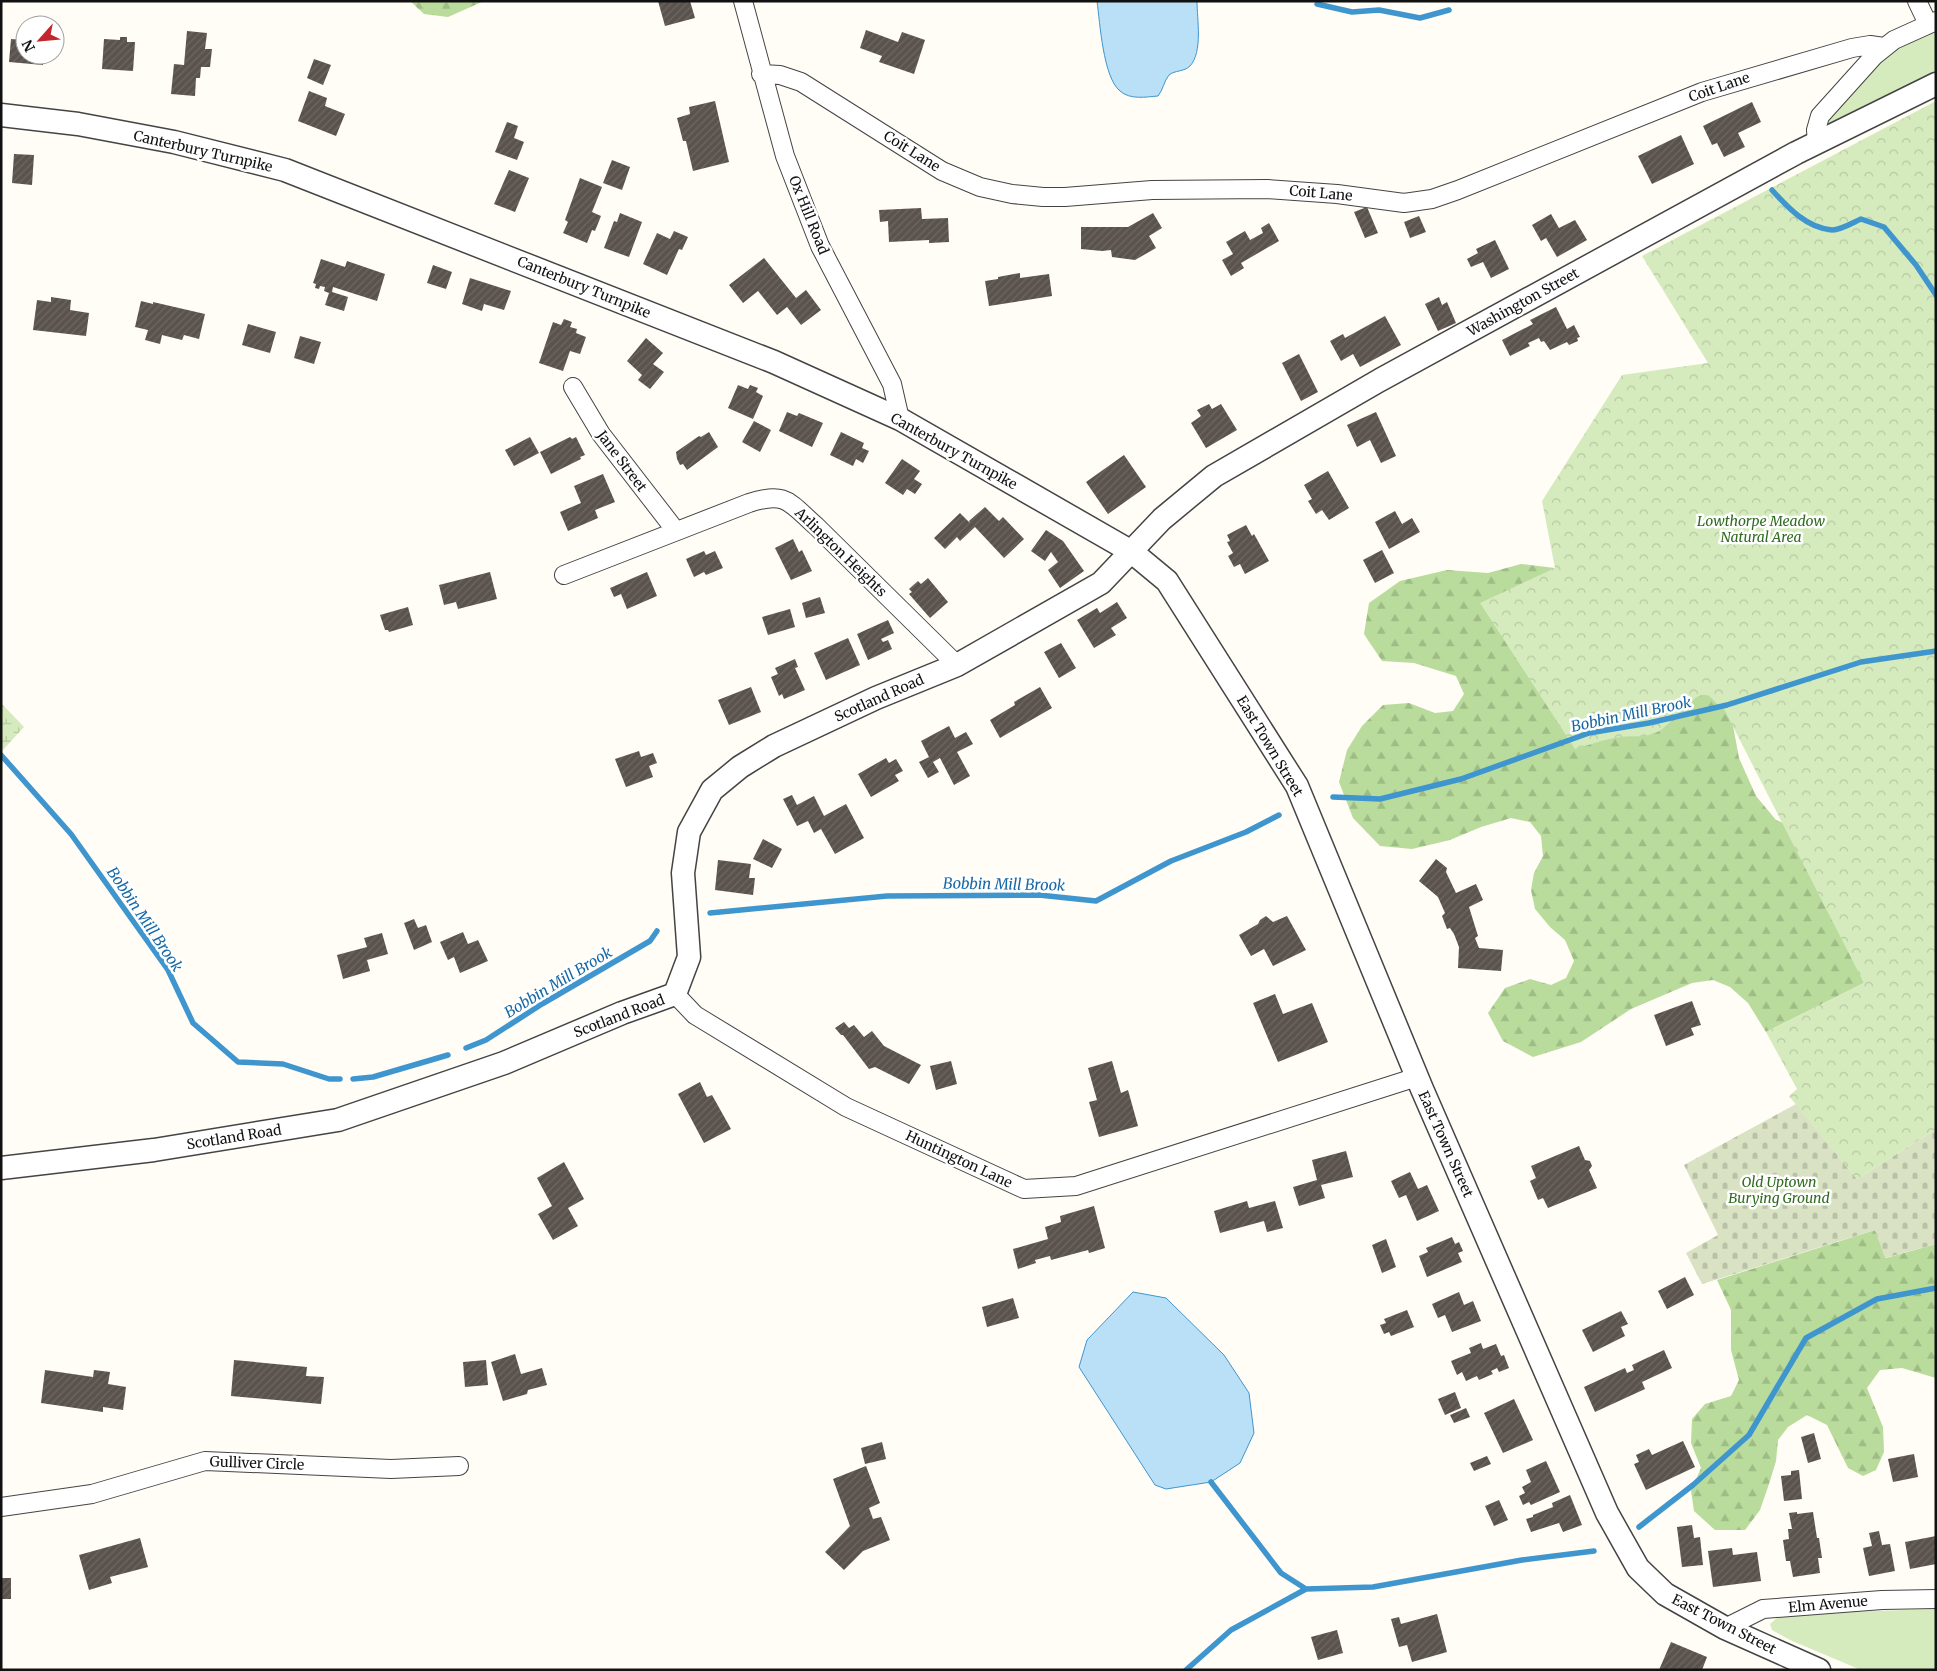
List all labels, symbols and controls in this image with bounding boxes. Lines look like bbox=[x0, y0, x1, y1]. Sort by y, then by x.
north arrow bbox=[15, 15, 65, 65]
text: N bbox=[18, 37, 39, 55]
street label: Coit Lane bbox=[1686, 68, 1752, 106]
street label: Canterbury Turnpike bbox=[132, 126, 274, 176]
street label: Coit Lane bbox=[880, 127, 944, 175]
street label: Ox Hill Road bbox=[785, 173, 833, 258]
street label: Coit Lane bbox=[1289, 181, 1353, 205]
street label: Canterbury Turnpike bbox=[515, 252, 653, 322]
street label: Washington Street bbox=[1463, 264, 1583, 341]
street label: Canterbury Turnpike bbox=[887, 409, 1021, 493]
street label: Jane Street bbox=[592, 426, 651, 496]
street label: Arlington Heights bbox=[791, 503, 891, 601]
park label: Lowthorpe Meadow Natural Area bbox=[1697, 512, 1826, 546]
street label: Scotland Road bbox=[832, 670, 927, 726]
street label: East Town Street bbox=[1233, 692, 1308, 800]
water label: Bobbin Mill Brook bbox=[1569, 692, 1694, 736]
water label: Bobbin Mill Brook bbox=[103, 863, 187, 976]
water label: Bobbin Mill Brook bbox=[943, 873, 1066, 895]
water label: Bobbin Mill Brook bbox=[501, 942, 616, 1022]
street label: Scotland Road bbox=[571, 990, 668, 1042]
street label: East Town Street bbox=[1414, 1088, 1478, 1201]
street label: Scotland Road bbox=[185, 1121, 283, 1153]
street label: Huntington Lane bbox=[903, 1126, 1015, 1192]
park label: Old Uptown Burying Ground bbox=[1728, 1173, 1830, 1207]
street label: Gulliver Circle bbox=[209, 1452, 305, 1474]
street label: East Town Street bbox=[1669, 1590, 1780, 1658]
street label: Elm Avenue bbox=[1788, 1592, 1868, 1616]

